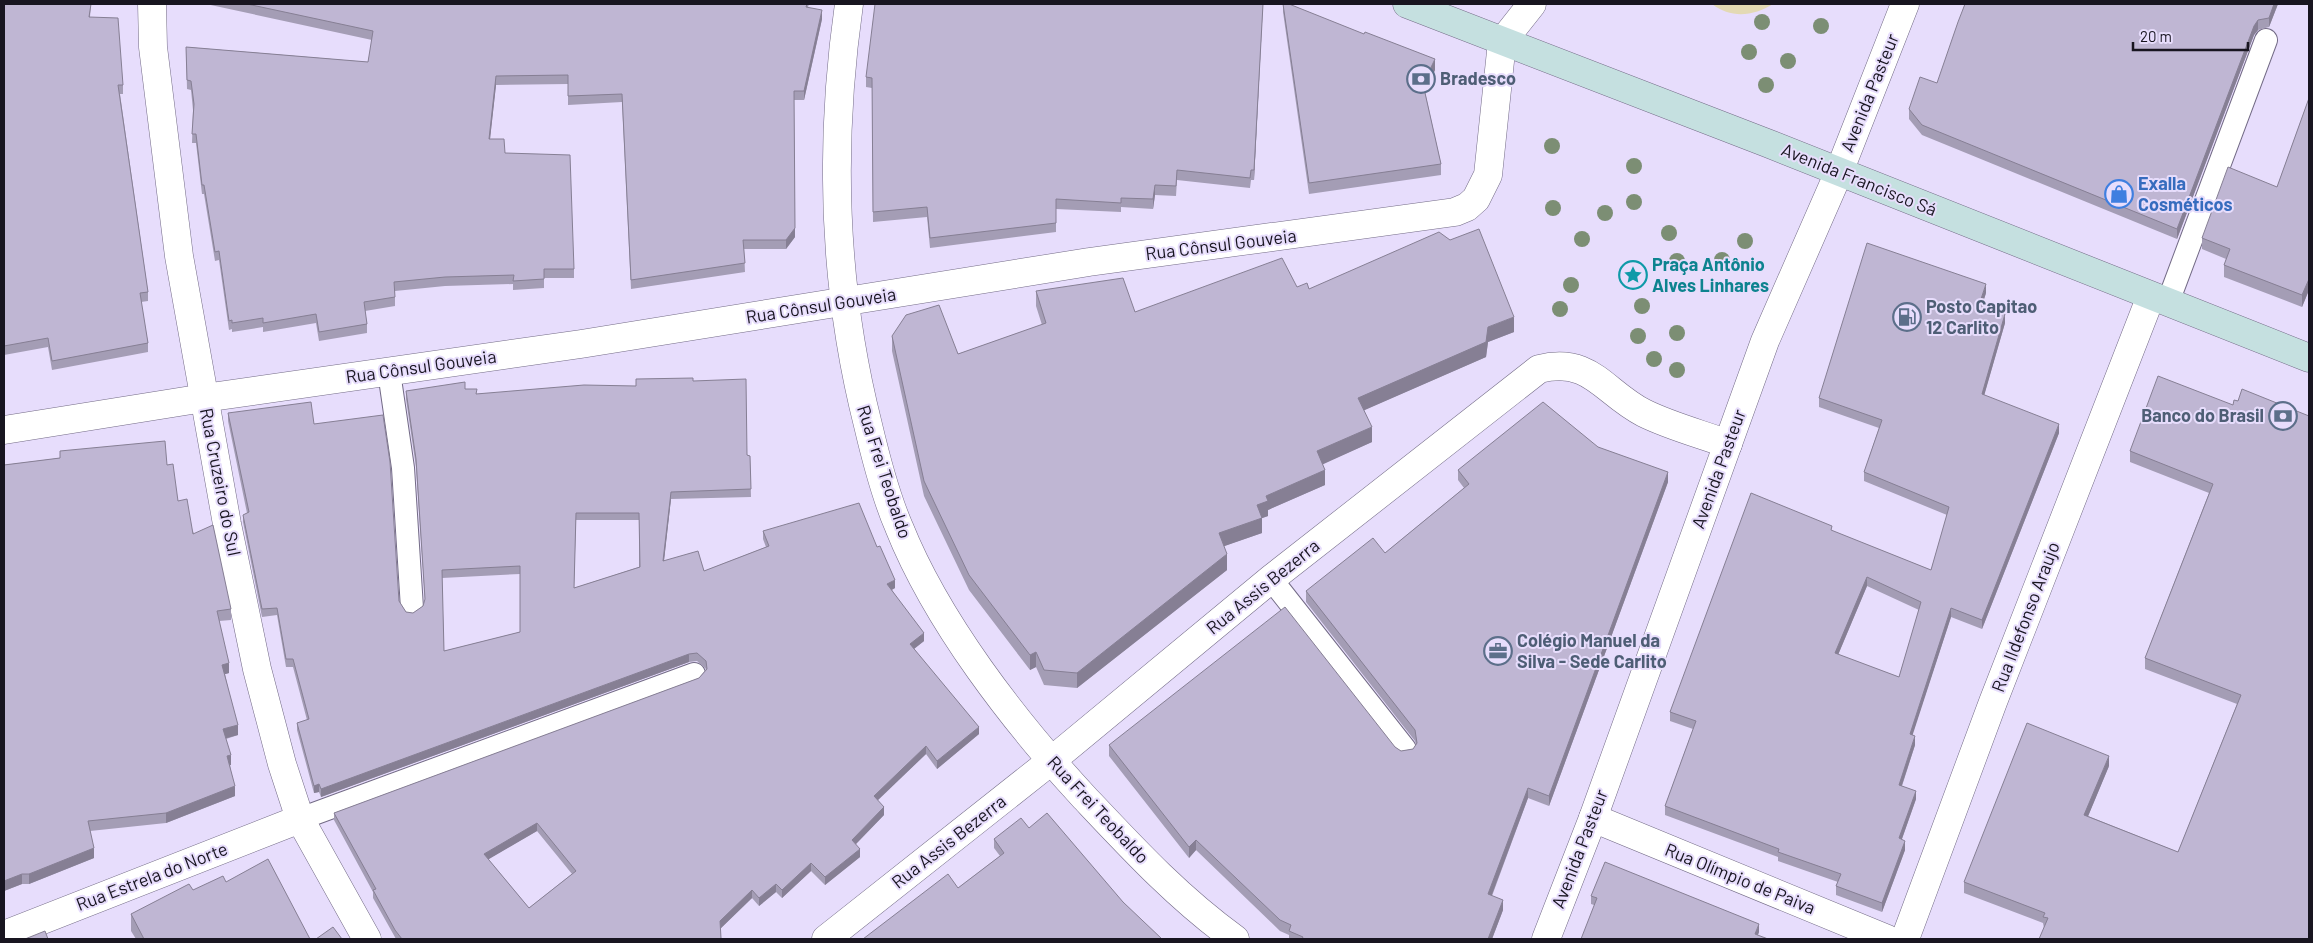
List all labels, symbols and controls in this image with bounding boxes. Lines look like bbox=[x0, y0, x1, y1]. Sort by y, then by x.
scale bar bbox=[2133, 20, 2248, 52]
text: 20 m bbox=[2140, 27, 2172, 45]
street label: Avenida Pasteur bbox=[1835, 30, 1903, 155]
bank icon: Bradesco bbox=[1406, 64, 1436, 94]
place label: Bradesco bbox=[1440, 67, 1516, 89]
street label: Avenida Francisco Sá bbox=[1779, 138, 1940, 220]
place label: Exalla Cosméticos bbox=[2138, 172, 2233, 215]
shop icon: Exalla Cosméticos bbox=[2104, 179, 2134, 209]
street label: Rua Cônsul Gouveia bbox=[1144, 224, 1298, 264]
place label: Praça Antônio Alves Linhares bbox=[1652, 253, 1769, 296]
place icon: Praça Antônio Alves Linhares bbox=[1618, 260, 1648, 290]
street label: Rua Cônsul Gouveia bbox=[744, 282, 898, 328]
place label: Posto Capitao 12 Carlito bbox=[1926, 295, 2037, 338]
fuel station icon: Posto Capitao 12 Carlito bbox=[1892, 302, 1922, 332]
street label: Rua Cônsul Gouveia bbox=[344, 345, 498, 387]
bank icon: Banco do Brasil bbox=[2268, 401, 2298, 431]
street label: Rua Frei Teobaldo bbox=[853, 402, 917, 541]
place label: Banco do Brasil bbox=[2141, 404, 2264, 426]
street label: Avenida Pasteur bbox=[1686, 405, 1750, 531]
street label: Rua Cruzeiro do Sul bbox=[196, 406, 246, 558]
street label: Rua Assis Bezerra bbox=[1201, 534, 1323, 639]
street label: Rua Ildefonso Araujo bbox=[1986, 538, 2064, 695]
place label: Colégio Manuel da Silva - Sede Carlito bbox=[1517, 629, 1667, 672]
office icon: Colégio Manuel da Silva - Sede Carlito bbox=[1483, 636, 1513, 666]
street label: Rua Frei Teobaldo bbox=[1043, 751, 1154, 868]
street label: Avenida Pasteur bbox=[1546, 786, 1612, 911]
street label: Rua Assis Bezerra bbox=[887, 790, 1010, 893]
street label: Rua Estrela do Norte bbox=[73, 837, 230, 915]
street label: Rua Olímpio de Paiva bbox=[1662, 838, 1819, 918]

